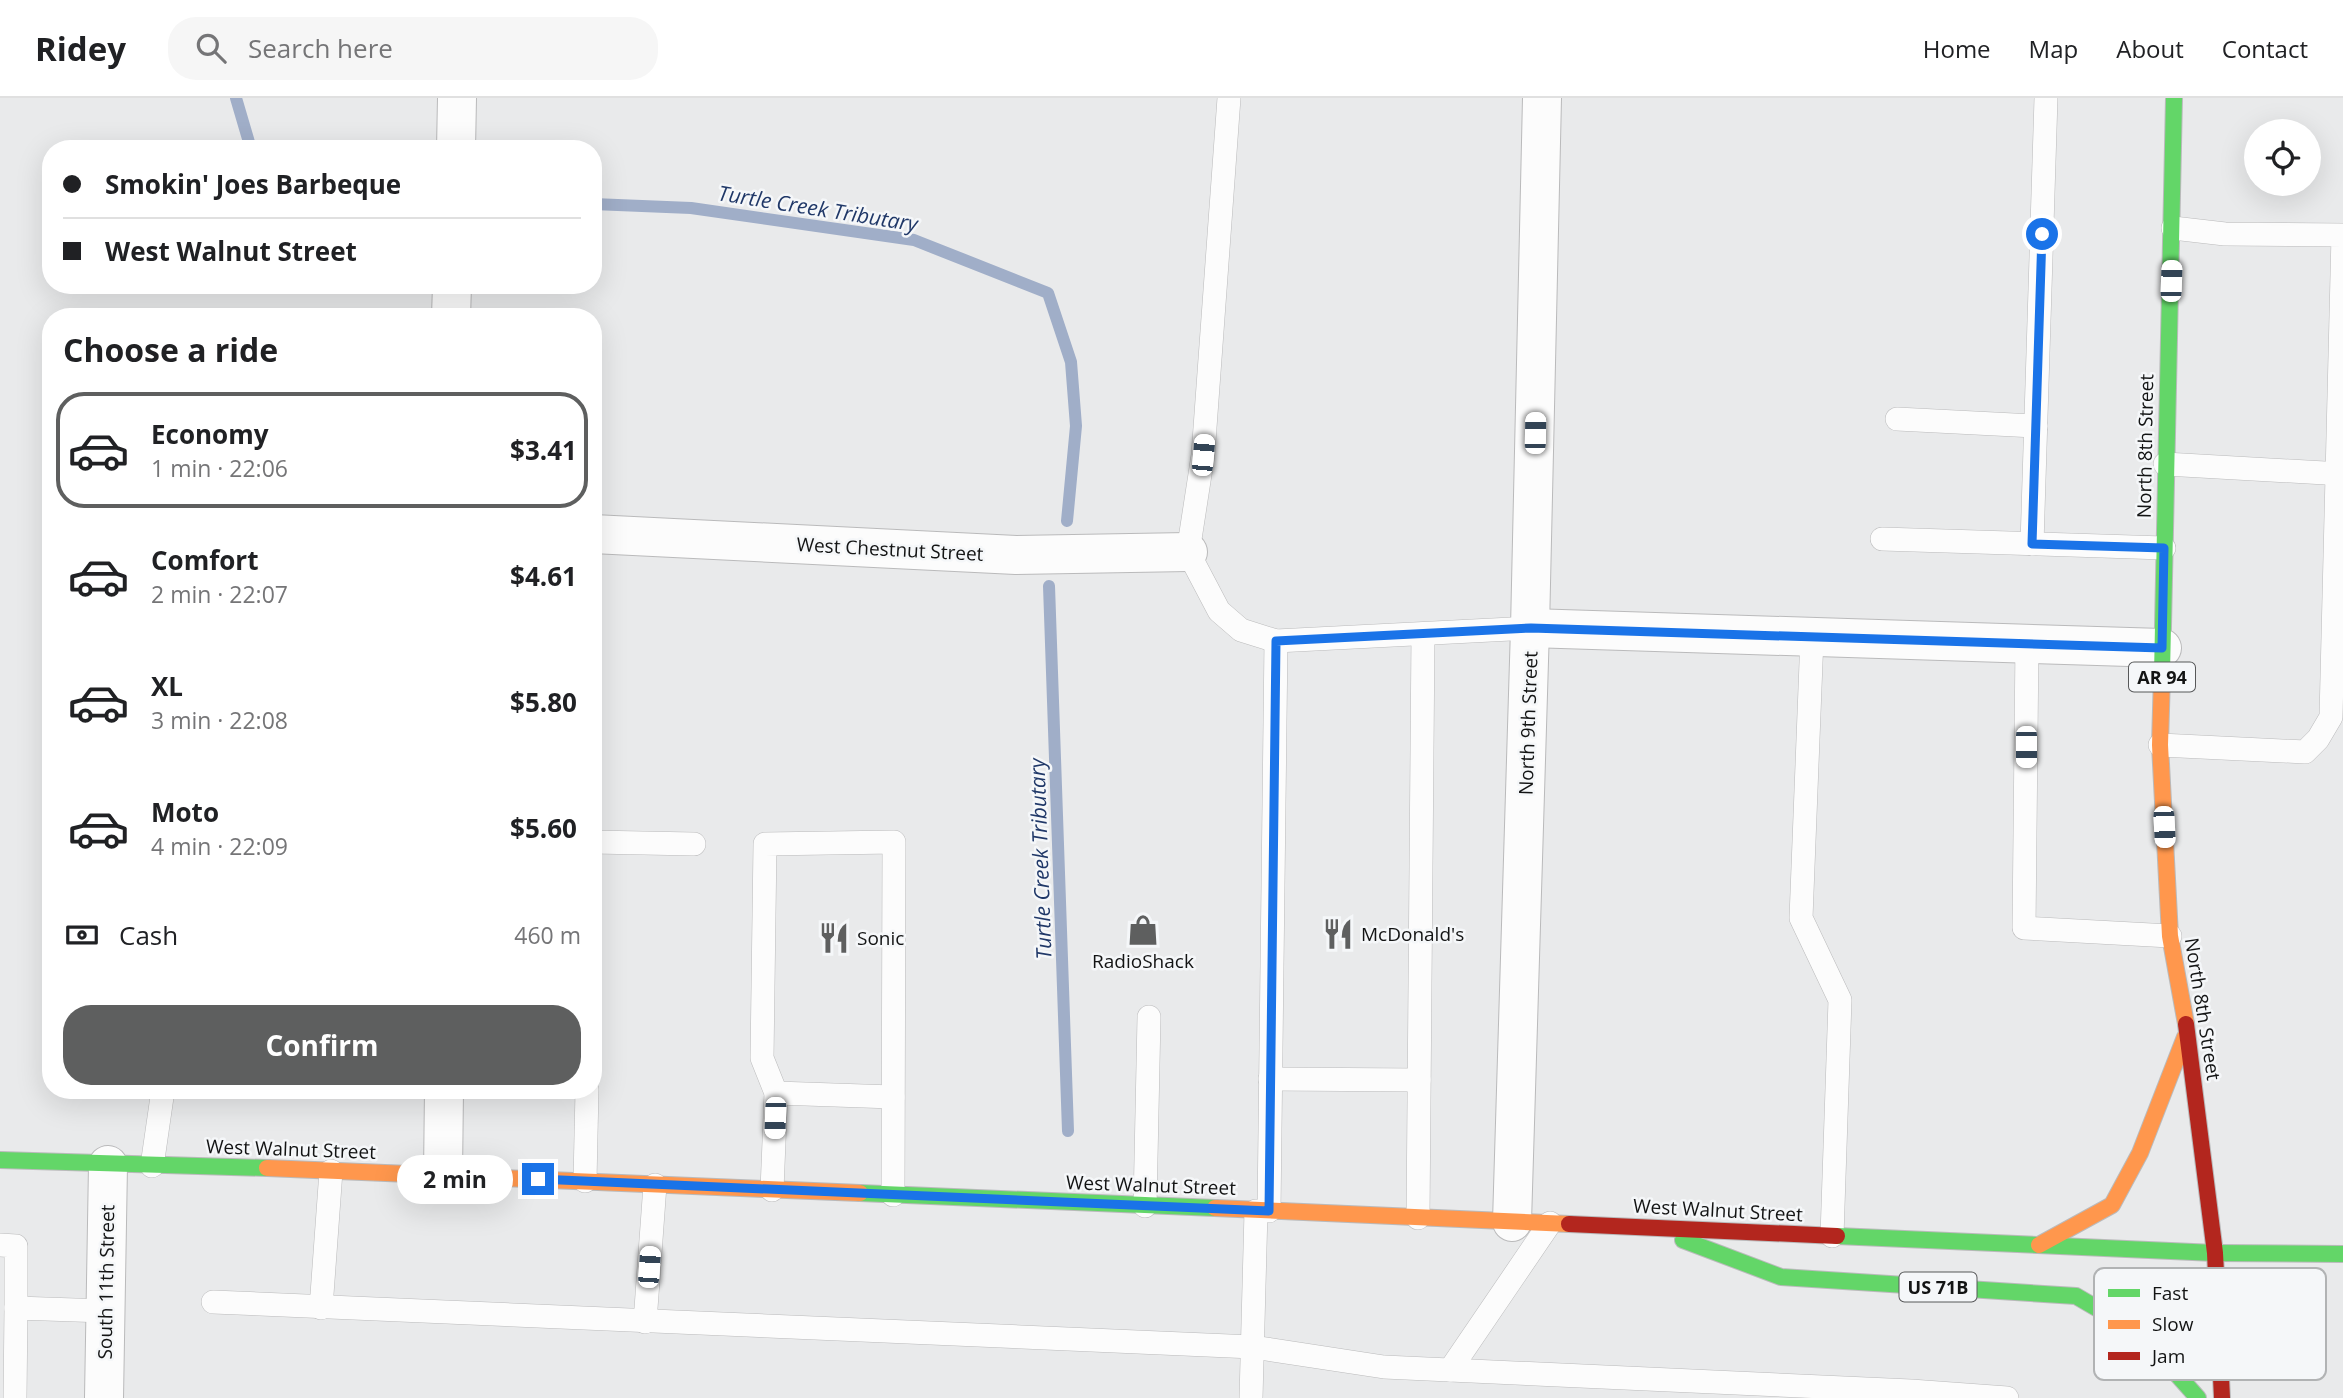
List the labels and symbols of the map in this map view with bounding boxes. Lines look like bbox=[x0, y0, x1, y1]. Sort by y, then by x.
water label: Turtle Creek Tributary bbox=[716, 178, 921, 238]
route start bbox=[2026, 218, 2058, 250]
car bbox=[2160, 260, 2183, 302]
street label: North 8th Street bbox=[2131, 373, 2159, 518]
car bbox=[1525, 412, 1546, 454]
car bbox=[1191, 433, 1216, 477]
street label: West Chestnut Street bbox=[796, 531, 984, 567]
street label: North 9th Street bbox=[1512, 650, 1544, 795]
road number: AR 94 bbox=[2129, 662, 2195, 692]
car bbox=[2016, 726, 2037, 768]
water label: Turtle Creek Tributary bbox=[1022, 757, 1058, 960]
car bbox=[2153, 805, 2176, 849]
shop icon: RadioShack bbox=[1126, 913, 1160, 947]
restaurant icon: McDonald's bbox=[1321, 917, 1355, 951]
restaurant icon: Sonic bbox=[817, 921, 851, 955]
place label: McDonald's bbox=[1361, 921, 1464, 947]
place label: Sonic bbox=[857, 925, 904, 951]
street label: North 8th Street bbox=[2179, 936, 2227, 1082]
place label: RadioShack bbox=[1092, 948, 1194, 974]
car bbox=[764, 1097, 787, 1139]
street label: West Walnut Street bbox=[206, 1133, 377, 1165]
callout: 2 min bbox=[398, 1154, 514, 1204]
route end bbox=[522, 1163, 554, 1195]
street label: West Walnut Street bbox=[1066, 1169, 1237, 1201]
street label: West Walnut Street bbox=[1632, 1193, 1804, 1227]
street label: South 11th Street bbox=[92, 1204, 120, 1360]
car bbox=[638, 1245, 661, 1289]
legend bbox=[2094, 1268, 2326, 1380]
road number: US 71B bbox=[1899, 1272, 1976, 1302]
text: Fast bbox=[2152, 1280, 2188, 1306]
text: Slow bbox=[2152, 1311, 2194, 1337]
text: Jam bbox=[2150, 1343, 2185, 1369]

